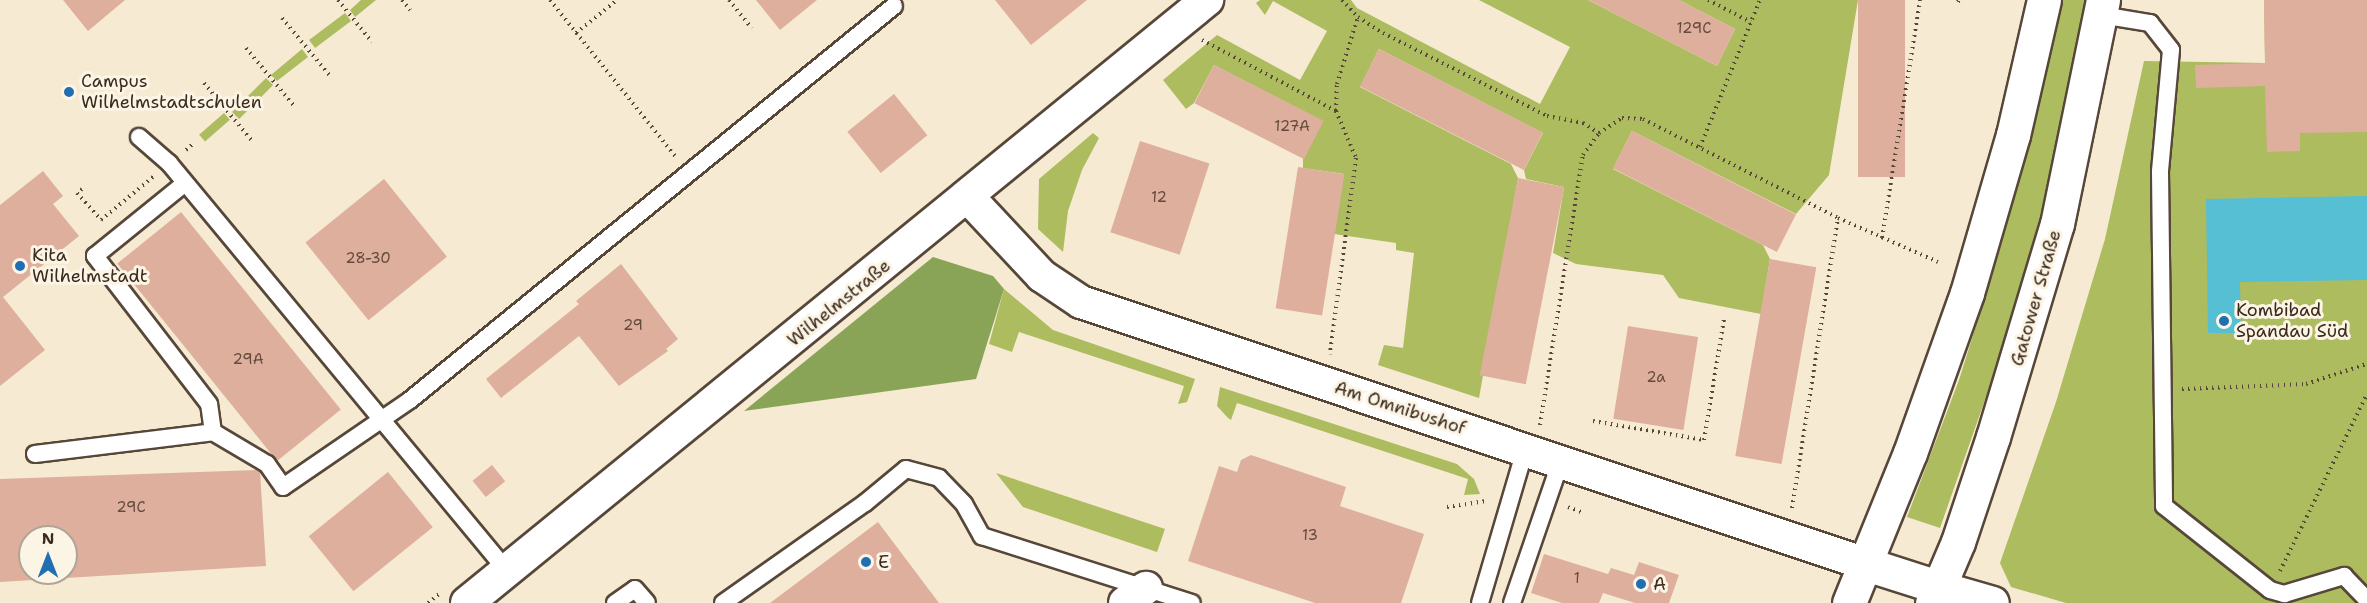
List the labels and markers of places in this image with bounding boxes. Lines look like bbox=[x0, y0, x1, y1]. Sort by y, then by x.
place label: Campus Wilhelmstadtschulen bbox=[81, 71, 262, 113]
marker: Campus Wilhelmstadtschulen bbox=[62, 85, 76, 99]
place label: Kita Wilhelmstadt bbox=[32, 245, 148, 288]
marker: Kita Wilhelmstadt bbox=[13, 259, 27, 273]
place label: Kombibad Spandau Süd bbox=[2236, 300, 2348, 342]
marker: Kombibad Spandau Süd bbox=[2217, 314, 2231, 328]
place label: E bbox=[878, 551, 889, 573]
marker: E bbox=[859, 555, 873, 569]
place label: A bbox=[1653, 573, 1666, 595]
marker: A bbox=[1634, 577, 1648, 591]

